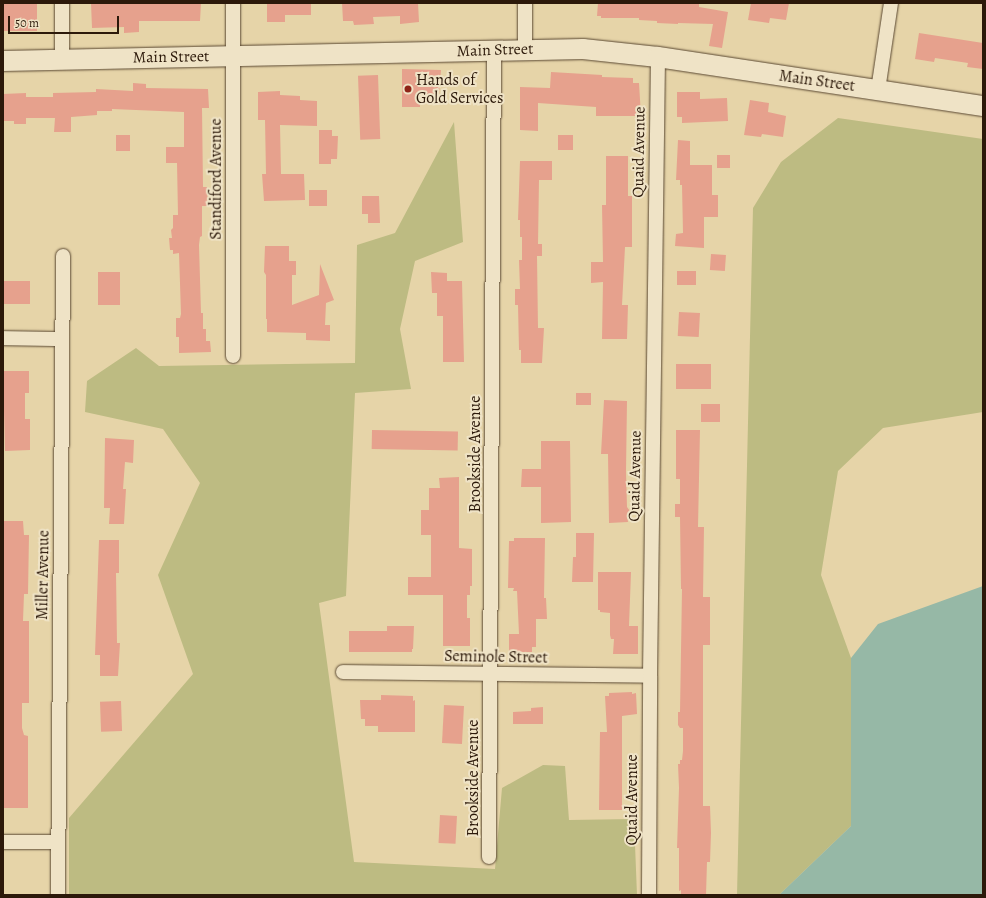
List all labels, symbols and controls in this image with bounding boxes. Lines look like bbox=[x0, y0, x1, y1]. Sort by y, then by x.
scale bar bbox=[10, 8, 121, 34]
text: 50 m bbox=[15, 15, 39, 31]
street label: Main Street bbox=[456, 39, 534, 61]
street label: Main Street bbox=[133, 47, 209, 67]
street label: Main Street bbox=[778, 66, 856, 96]
place label: Hands of Gold Services bbox=[416, 70, 503, 108]
marker: Hands of Gold Services bbox=[403, 84, 413, 94]
street label: Quaid Avenue bbox=[629, 106, 649, 198]
street label: Standiford Avenue bbox=[206, 118, 226, 240]
street label: Brookside Avenue bbox=[465, 396, 485, 512]
street label: Quaid Avenue bbox=[625, 430, 645, 522]
street label: Miller Avenue bbox=[33, 530, 53, 620]
street label: Seminole Street bbox=[444, 646, 548, 668]
street label: Brookside Avenue bbox=[463, 720, 483, 836]
street label: Quaid Avenue bbox=[622, 754, 642, 846]

